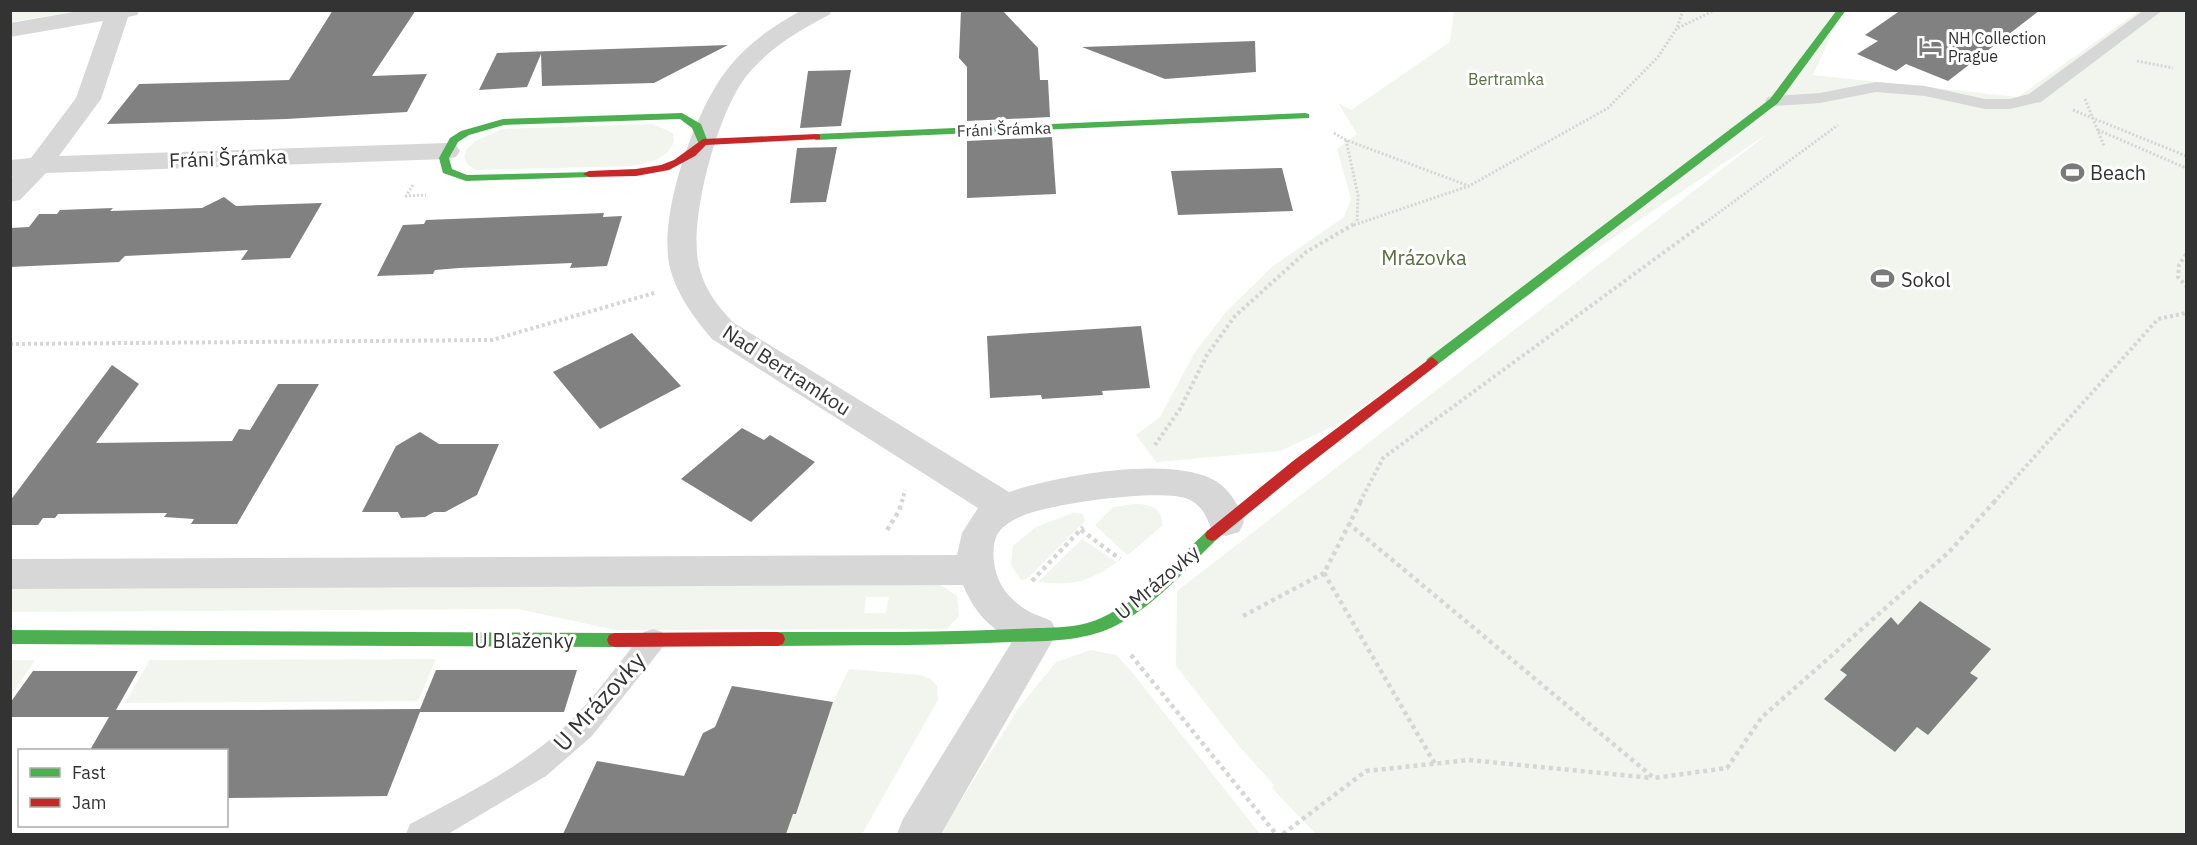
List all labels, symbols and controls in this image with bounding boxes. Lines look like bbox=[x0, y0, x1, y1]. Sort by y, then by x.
place label: NH Collection Prague bbox=[1948, 28, 2046, 66]
hotel icon: NH Collection Prague bbox=[1917, 34, 1943, 60]
park label: Bertramka bbox=[1468, 69, 1544, 89]
street label: Fráni Šrámka bbox=[956, 116, 1052, 141]
street label: Fráni Šrámka bbox=[169, 142, 288, 174]
sports icon: Beach bbox=[2059, 159, 2085, 185]
place label: Beach bbox=[2090, 159, 2146, 186]
park label: Mrázovka bbox=[1381, 244, 1467, 271]
sports icon: Sokol bbox=[1870, 266, 1896, 292]
place label: Sokol bbox=[1901, 266, 1951, 293]
street label: Nad Bertramkou bbox=[718, 318, 856, 422]
street label: U Mrázovky bbox=[1109, 539, 1205, 625]
street label: U Blaženky bbox=[474, 627, 574, 654]
street label: U Mrázovky bbox=[546, 644, 652, 758]
legend bbox=[18, 749, 228, 827]
text: Fast bbox=[72, 761, 106, 784]
text: Jam bbox=[72, 791, 107, 814]

